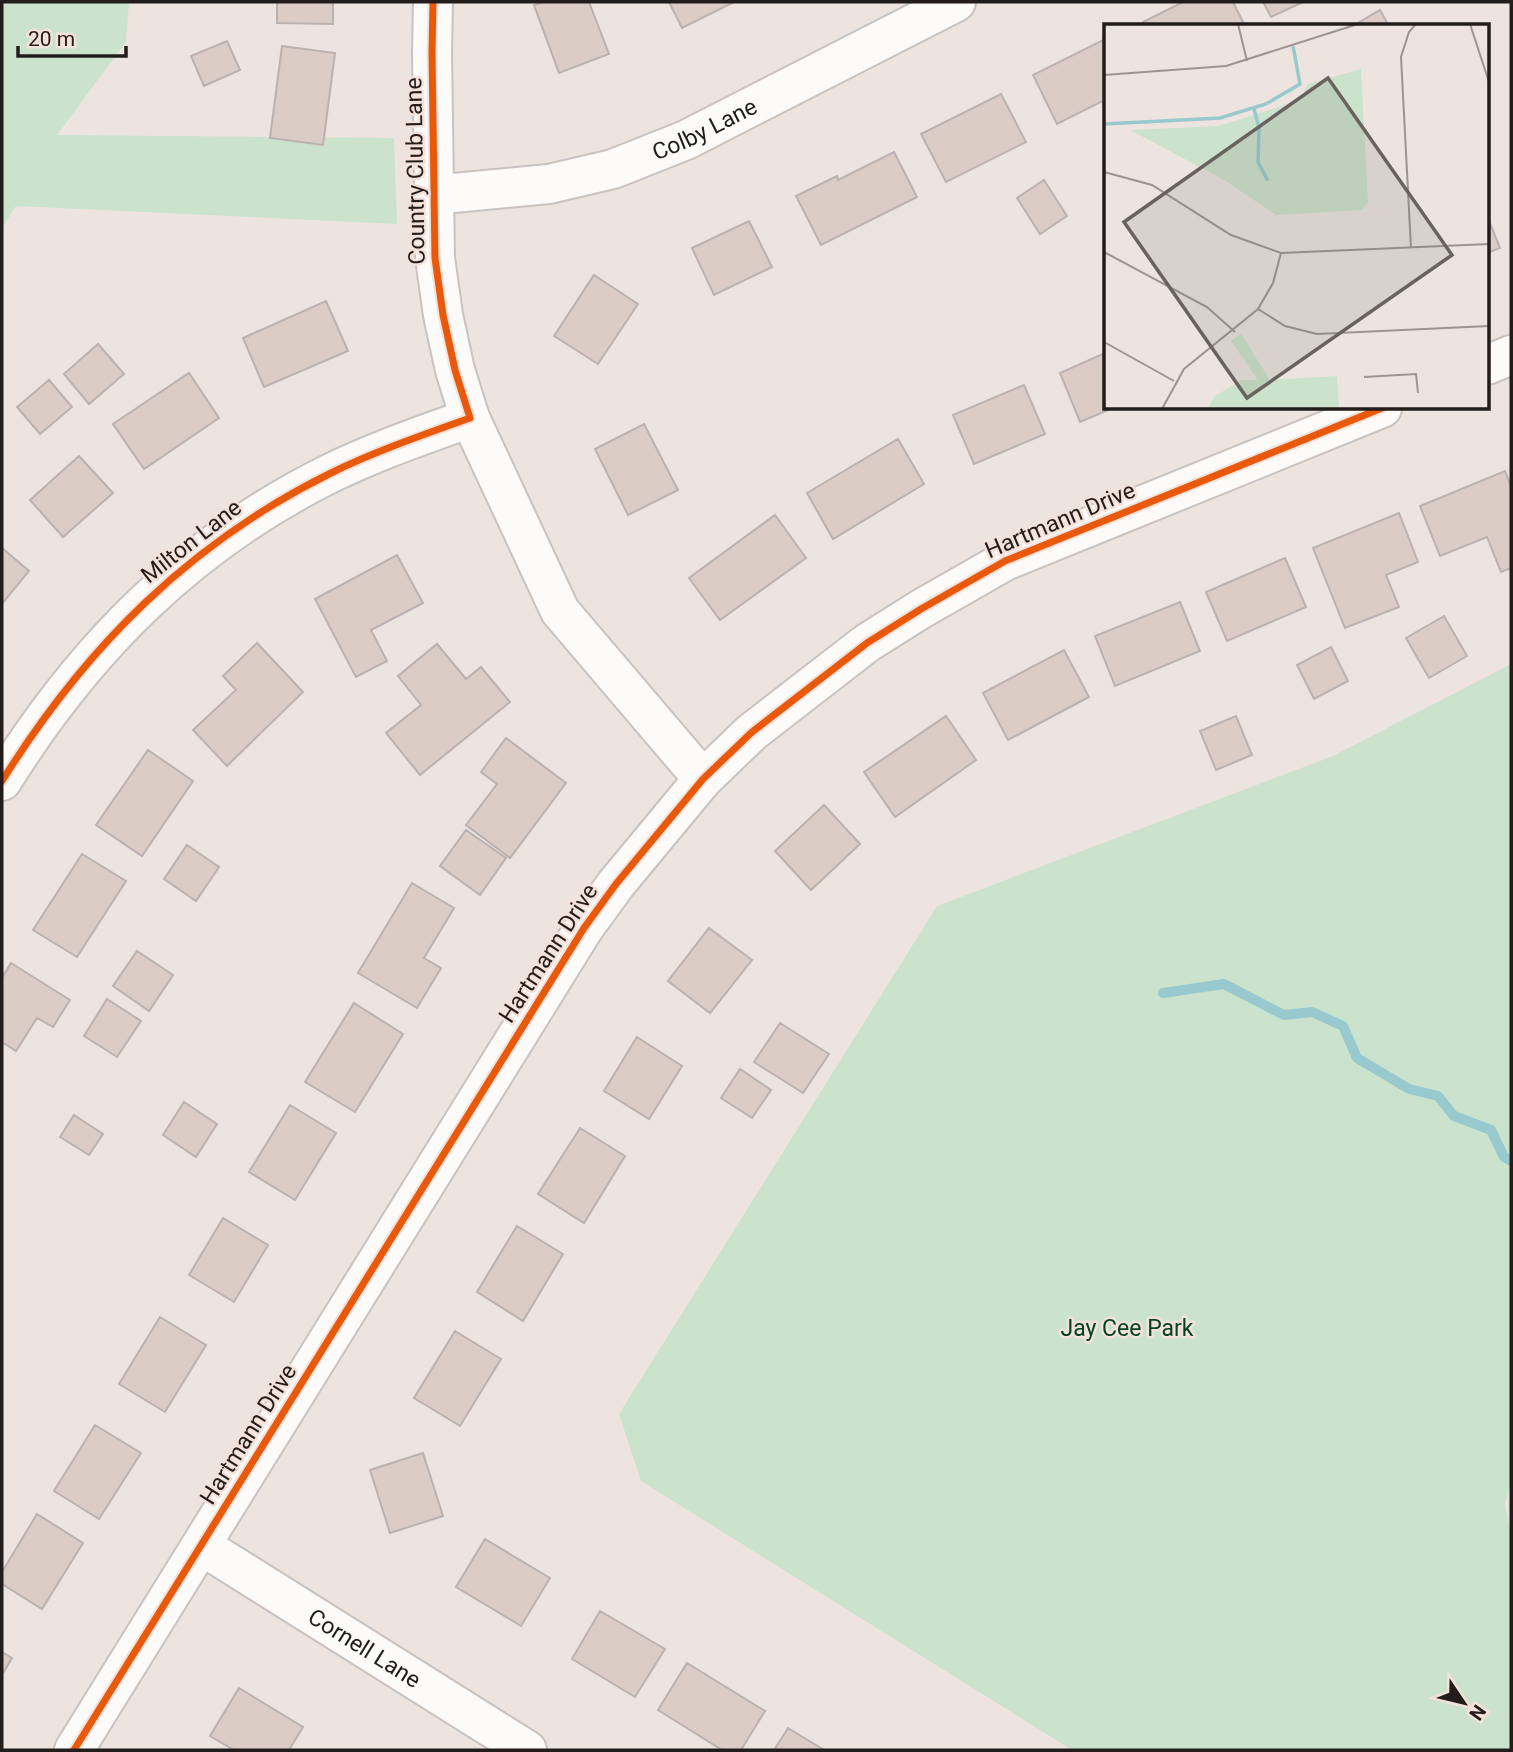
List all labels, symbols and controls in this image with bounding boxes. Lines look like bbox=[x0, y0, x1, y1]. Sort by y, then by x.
scale bar bbox=[18, 14, 126, 58]
inset map bbox=[1104, 24, 1488, 410]
text: 20 m bbox=[28, 27, 75, 51]
street label: Country Club Lane bbox=[400, 77, 431, 265]
street label: Colby Lane bbox=[648, 93, 762, 166]
street label: Hartmann Drive bbox=[981, 477, 1139, 564]
street label: Milton Lane bbox=[136, 494, 247, 589]
street label: Hartmann Drive bbox=[493, 879, 603, 1028]
park label: Jay Cee Park bbox=[1060, 1315, 1194, 1342]
street label: Hartmann Drive bbox=[195, 1359, 302, 1509]
street label: Cornell Lane bbox=[303, 1603, 426, 1694]
north arrow bbox=[1429, 1668, 1499, 1738]
text: N bbox=[1464, 1700, 1491, 1725]

